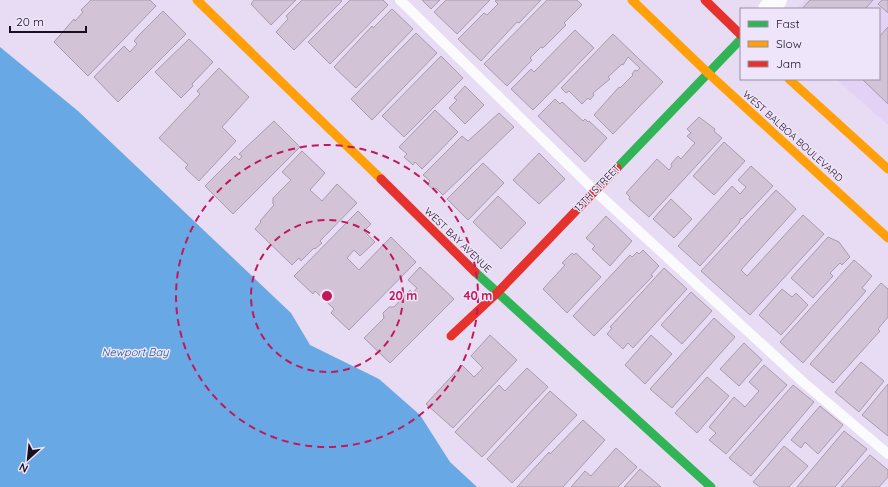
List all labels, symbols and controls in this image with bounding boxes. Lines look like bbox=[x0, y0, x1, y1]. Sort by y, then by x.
scale bar bbox=[10, 8, 86, 34]
legend bbox=[740, 8, 880, 80]
text: 20 m bbox=[16, 14, 44, 29]
text: Fast bbox=[776, 16, 800, 31]
text: Slow bbox=[776, 36, 802, 51]
text: Jam bbox=[776, 56, 801, 71]
street label: WEST BALBOA BOULEVARD bbox=[740, 88, 846, 184]
street label: 13TH STREET bbox=[571, 162, 623, 214]
street label: WEST BAY AVENUE bbox=[422, 205, 495, 276]
text: 20 m bbox=[389, 288, 417, 303]
text: 40 m bbox=[464, 288, 492, 303]
centre of rings bbox=[320, 289, 334, 303]
water label: Newport Bay bbox=[102, 345, 169, 359]
north arrow bbox=[8, 439, 48, 479]
text: N bbox=[17, 460, 30, 476]

